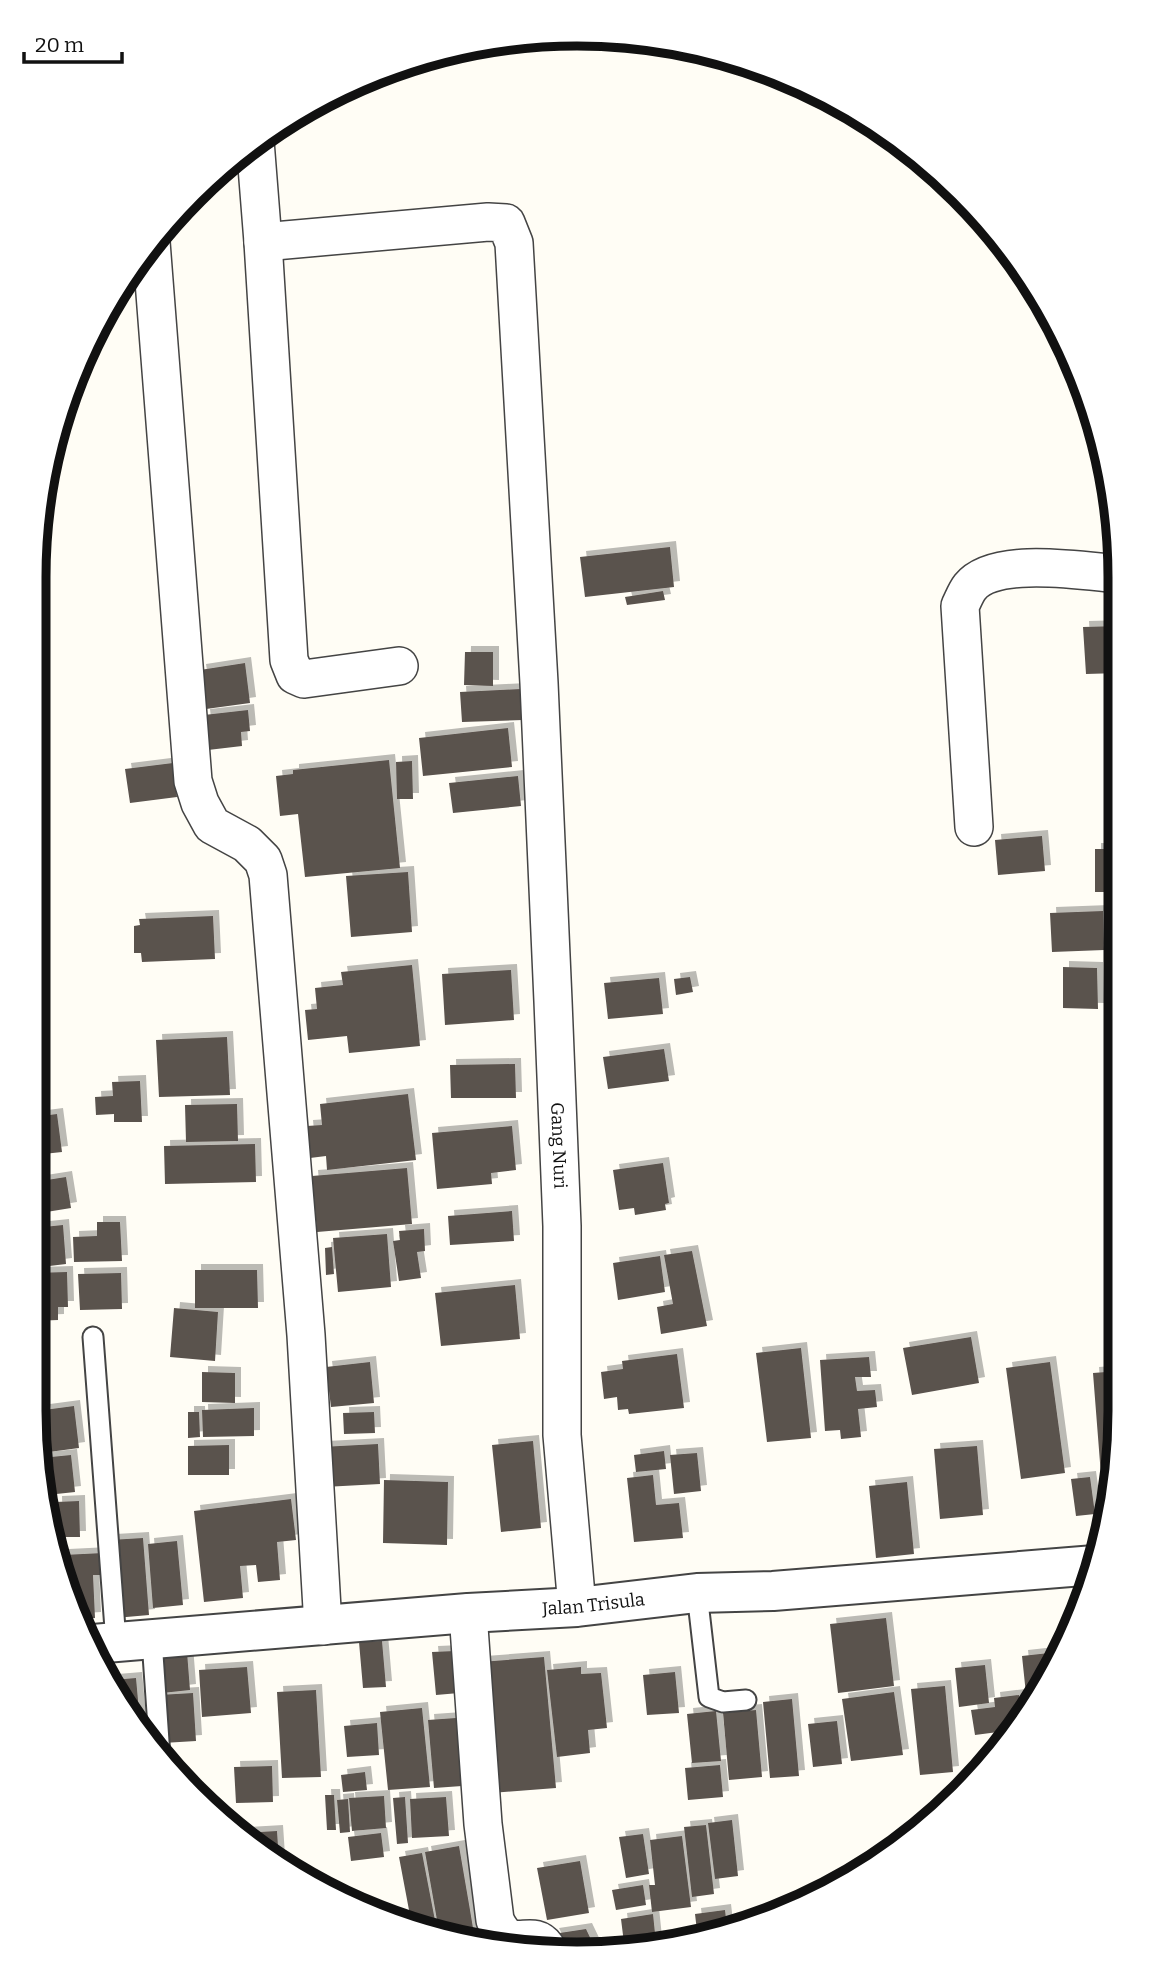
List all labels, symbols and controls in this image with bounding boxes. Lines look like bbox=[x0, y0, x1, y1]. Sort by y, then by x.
scale bar bbox=[24, 21, 122, 65]
text: 20 m bbox=[35, 32, 84, 58]
street label: Gang Nuri bbox=[546, 1102, 571, 1189]
street label: Jalan Trisula bbox=[540, 1588, 646, 1620]

